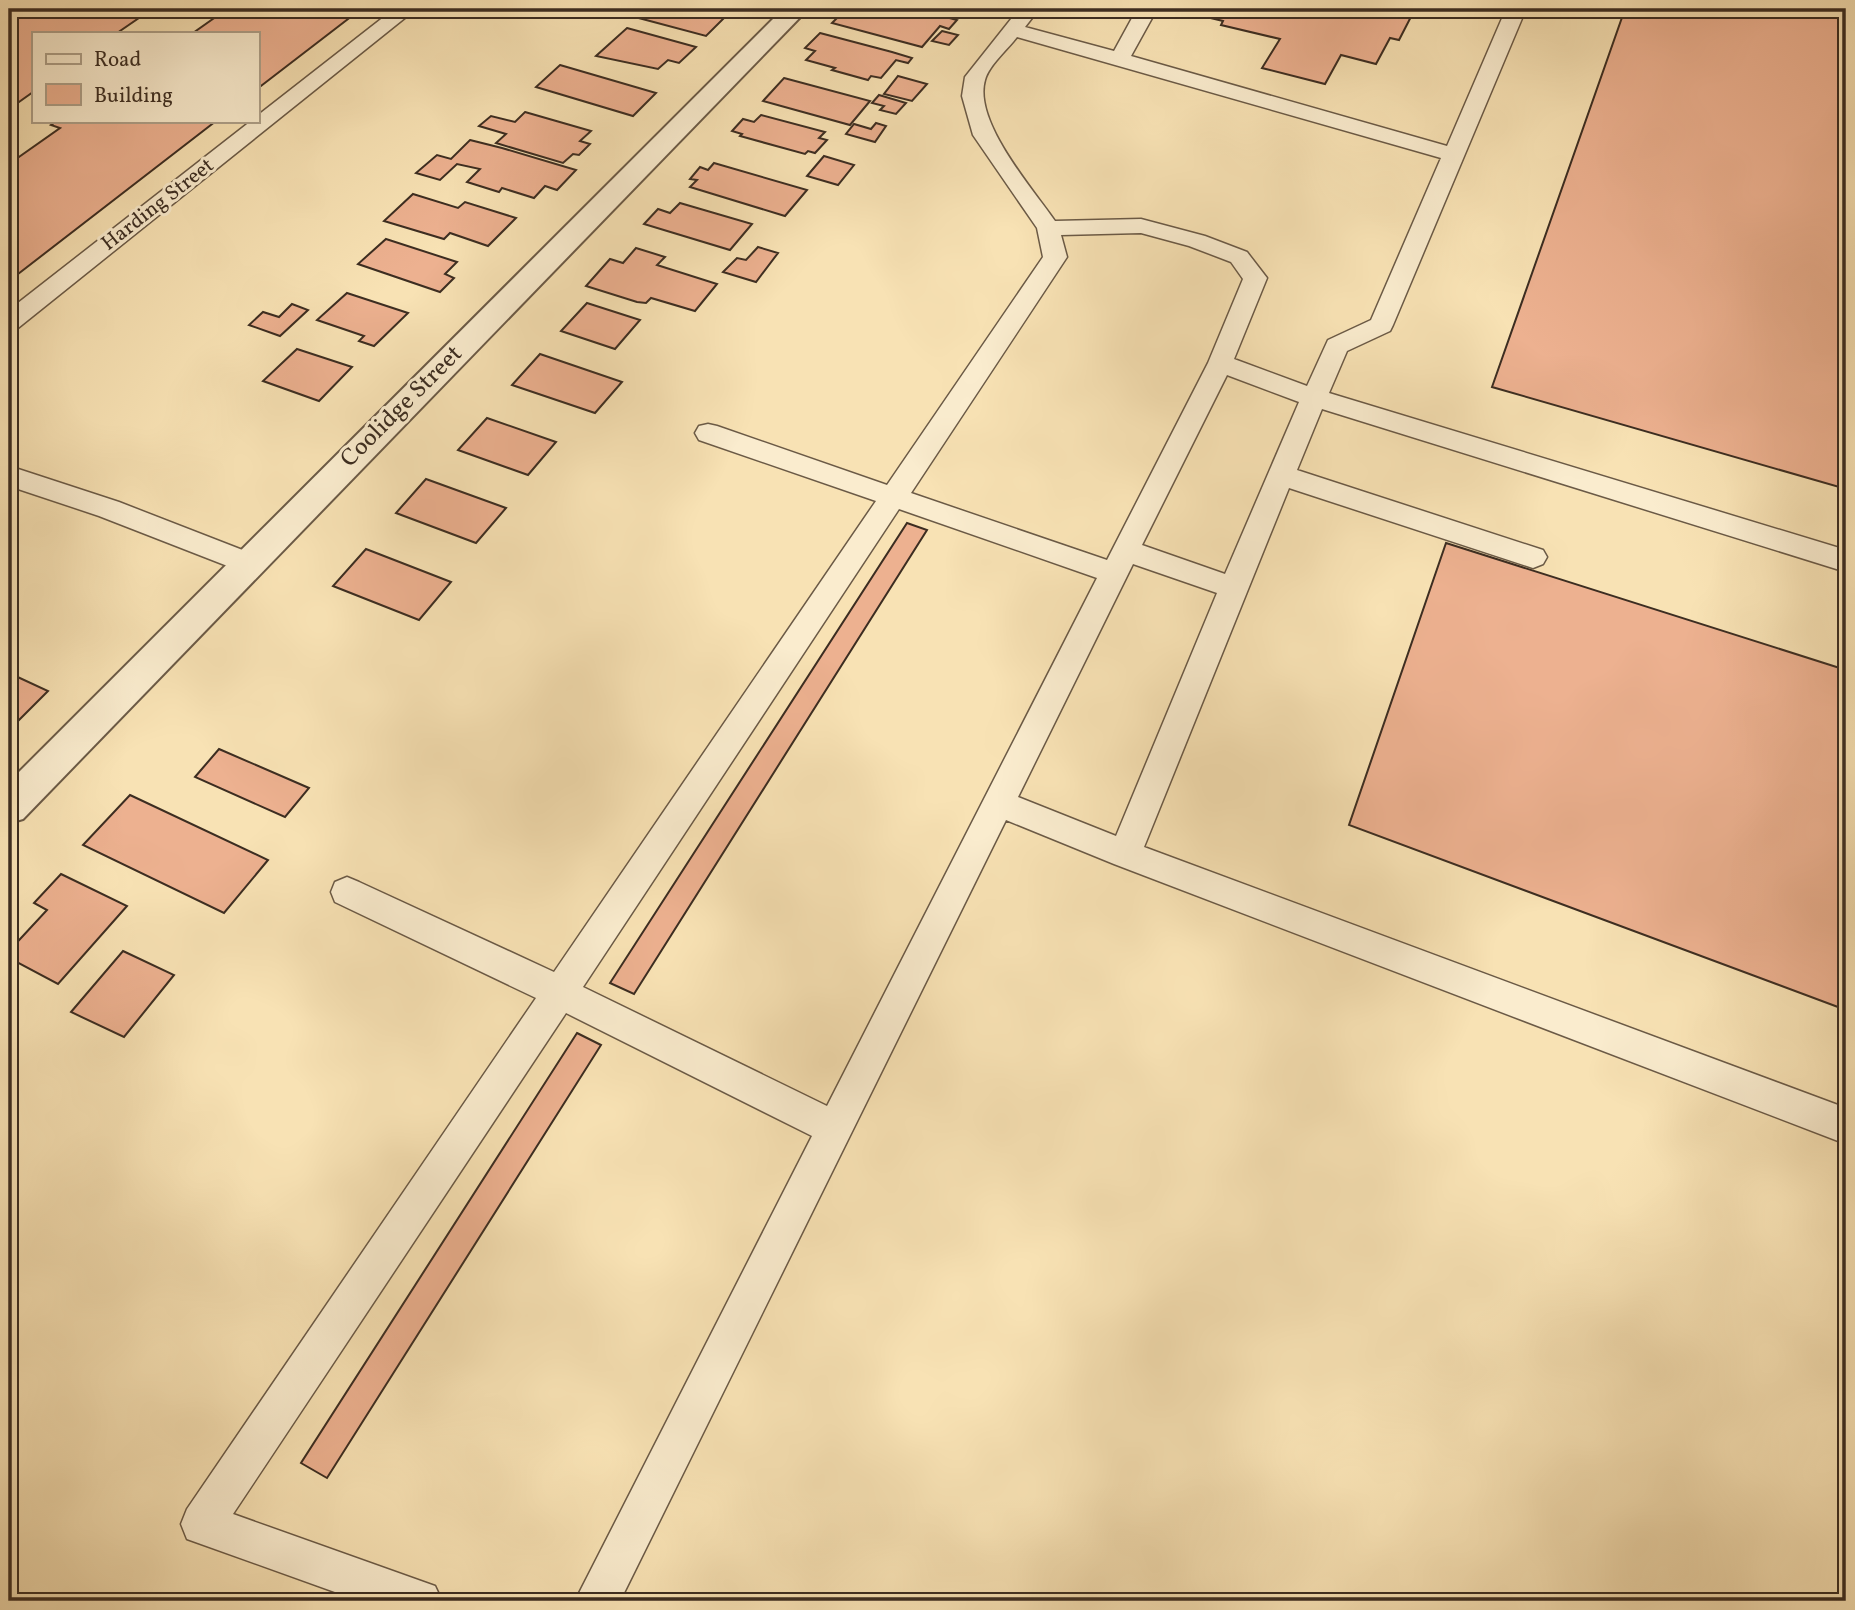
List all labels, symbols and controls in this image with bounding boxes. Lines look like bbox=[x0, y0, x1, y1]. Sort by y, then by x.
legend bbox=[32, 32, 259, 122]
text: Road bbox=[94, 46, 141, 75]
text: Building bbox=[94, 82, 173, 111]
street label: Harding Street bbox=[96, 152, 220, 258]
street label: Coolidge Street bbox=[333, 338, 471, 476]

